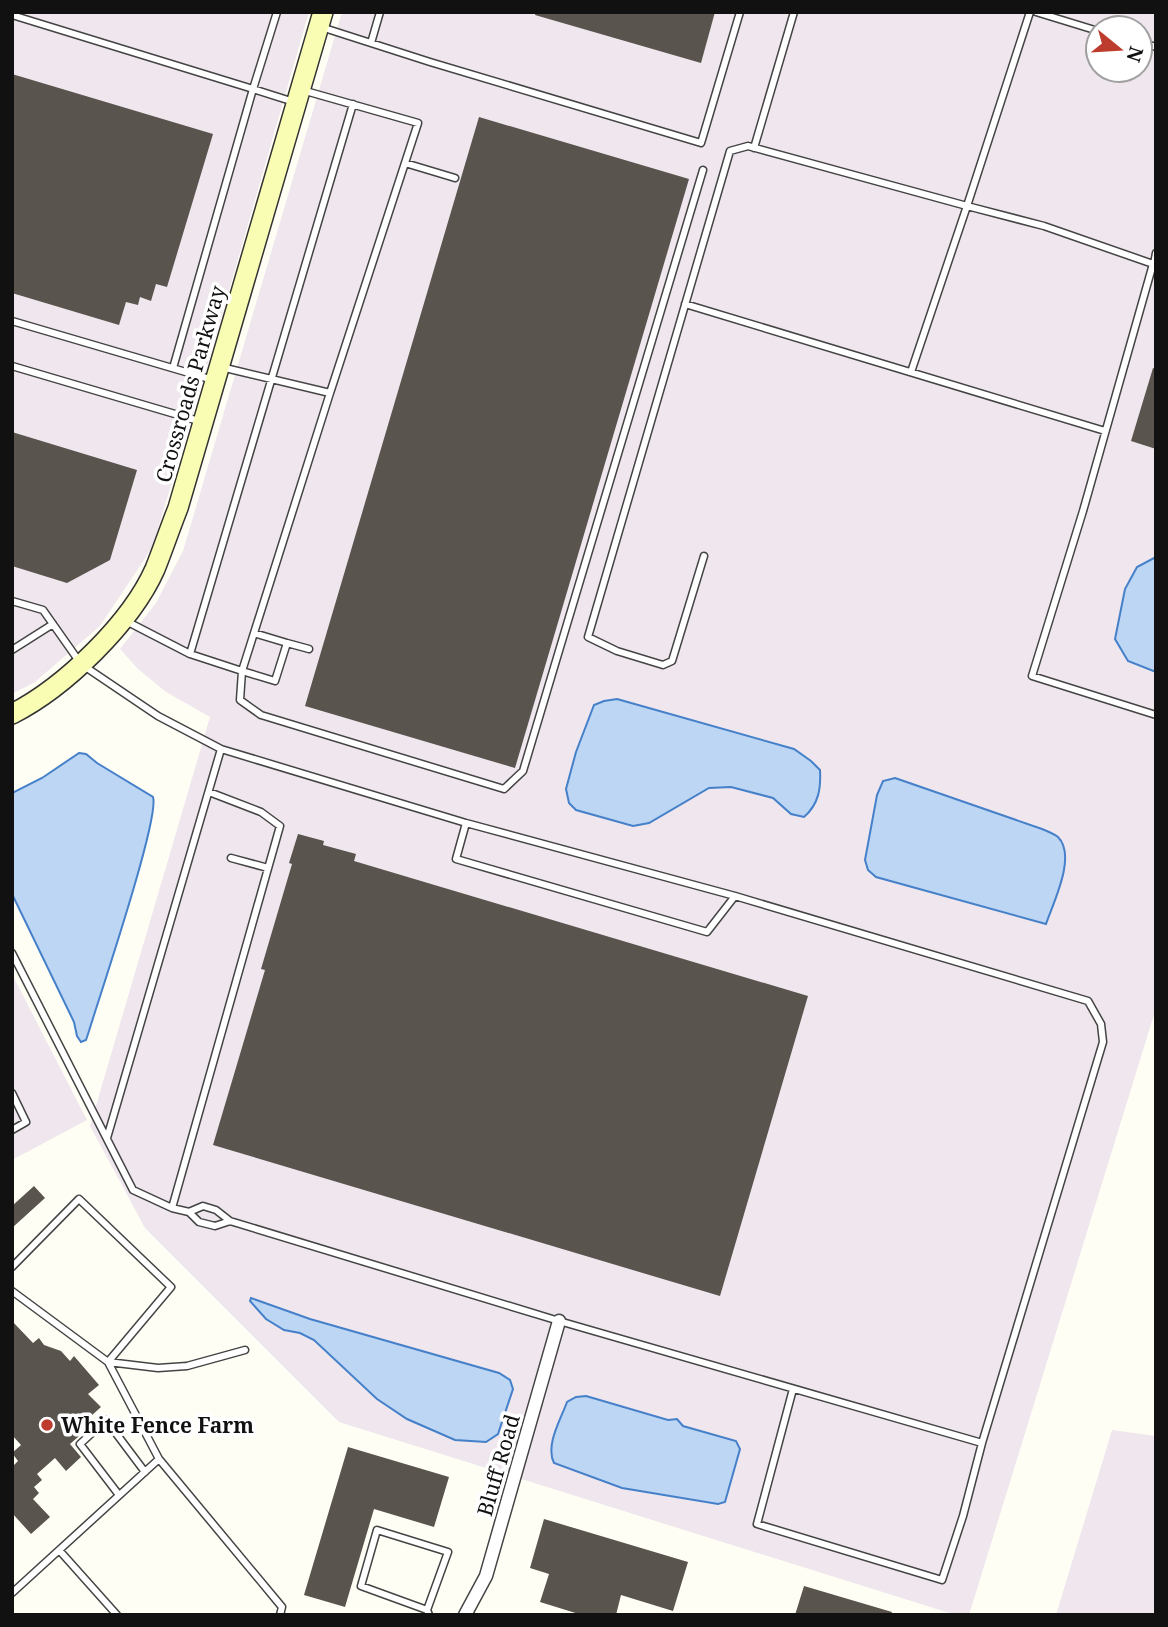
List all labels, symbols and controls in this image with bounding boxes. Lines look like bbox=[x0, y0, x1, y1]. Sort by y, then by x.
north arrow bbox=[1084, 14, 1154, 84]
text: N bbox=[1120, 43, 1150, 65]
street label: Crossroads Parkway bbox=[148, 282, 232, 486]
place label: White Fence Farm bbox=[61, 1411, 254, 1439]
street label: Bluff Road bbox=[470, 1411, 526, 1519]
marker: White Fence Farm bbox=[39, 1417, 55, 1433]

